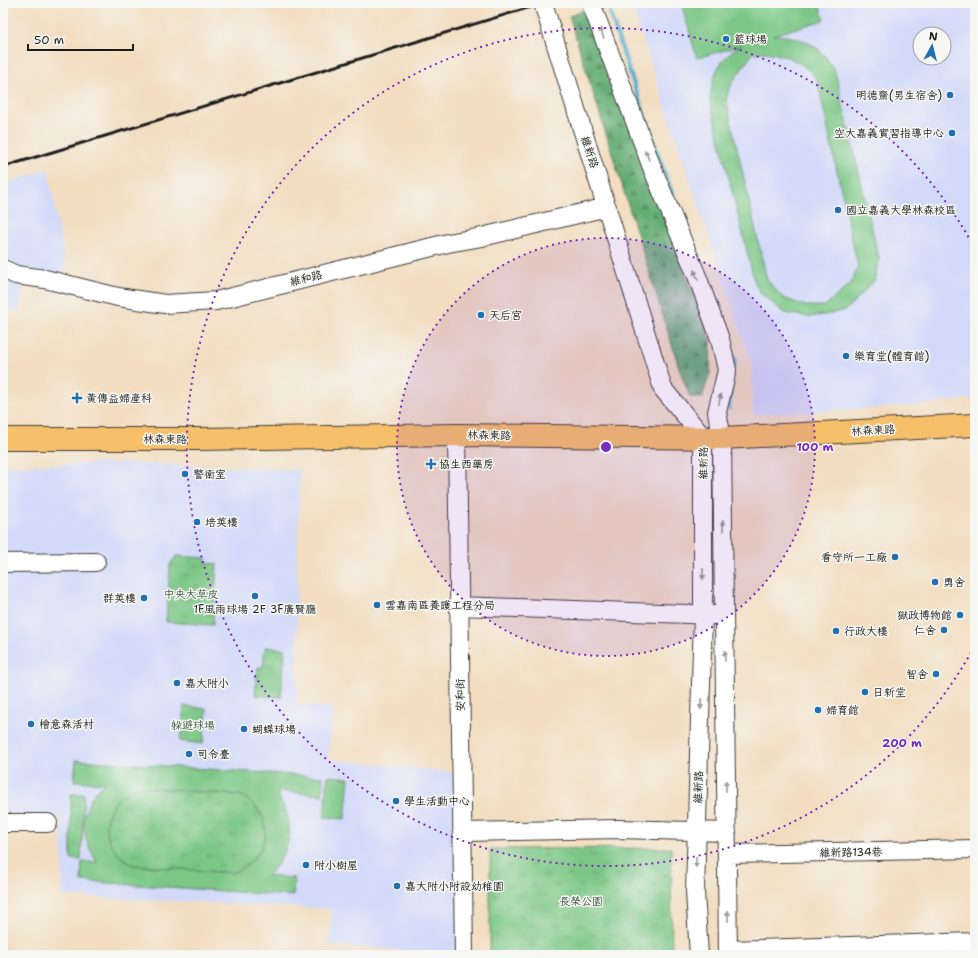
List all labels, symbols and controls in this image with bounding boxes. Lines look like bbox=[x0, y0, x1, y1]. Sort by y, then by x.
scale bar bbox=[28, 26, 133, 52]
one-way arrow bbox=[599, 26, 605, 38]
north arrow bbox=[912, 26, 952, 66]
text: N bbox=[928, 29, 939, 45]
text: 50 m bbox=[34, 32, 64, 48]
place label: 籃球場 bbox=[734, 32, 767, 47]
marker: 籃球場 bbox=[721, 34, 731, 44]
place label: 明德齋(男生宿舍) bbox=[856, 88, 942, 103]
marker: 明德齋(男生宿舍) bbox=[945, 90, 955, 100]
place label: 空大嘉義實習指導中心 bbox=[834, 126, 944, 141]
marker: 空大嘉義實習指導中心 bbox=[947, 128, 957, 138]
street label: 維新路 bbox=[577, 134, 602, 170]
one-way arrow bbox=[644, 148, 650, 160]
place label: 國立嘉義大學林森校區 bbox=[846, 203, 956, 218]
marker: 國立嘉義大學林森校區 bbox=[833, 205, 843, 215]
street label: 維和路 bbox=[288, 267, 324, 290]
one-way arrow bbox=[693, 269, 699, 281]
place label: 天后宮 bbox=[489, 308, 522, 323]
marker: 天后宮 bbox=[476, 310, 486, 320]
place label: 樂育堂(體育館) bbox=[854, 349, 929, 364]
marker: 樂育堂(體育館) bbox=[841, 351, 851, 361]
place label: 黃傳益婦產科 bbox=[86, 391, 152, 406]
marker: 黃傳益婦產科 bbox=[71, 392, 83, 404]
one-way arrow bbox=[718, 393, 724, 406]
street label: 林森東路 bbox=[851, 422, 895, 439]
street label: 林森東路 bbox=[467, 428, 511, 443]
street label: 林森東路 bbox=[143, 432, 187, 447]
text: 100 m bbox=[797, 439, 834, 455]
centre of rings bbox=[599, 440, 613, 454]
street label: 維新路 bbox=[696, 447, 711, 480]
place label: 協生西藥房 bbox=[439, 457, 494, 472]
marker: 協生西藥房 bbox=[426, 459, 436, 469]
place label: 警衛室 bbox=[193, 467, 226, 482]
marker: 警衛室 bbox=[180, 469, 190, 479]
place label: 培英樓 bbox=[205, 515, 238, 530]
marker: 培英樓 bbox=[192, 517, 202, 527]
one-way arrow bbox=[720, 519, 726, 532]
place label: 看守所一工廠 bbox=[821, 550, 887, 565]
marker: 看守所一工廠 bbox=[890, 552, 900, 562]
one-way arrow bbox=[700, 568, 706, 581]
place label: 勇舍 bbox=[943, 575, 965, 590]
marker: 勇舍 bbox=[930, 577, 940, 587]
park label: 中央大草皮 bbox=[164, 587, 219, 602]
place label: 群英樓 bbox=[103, 591, 136, 606]
marker: 1F風雨球場 2F 3F廣賢廳 bbox=[250, 591, 260, 601]
marker: 群英樓 bbox=[139, 593, 149, 603]
place label: 雲嘉南區養護工程分局 bbox=[385, 598, 495, 613]
marker: 雲嘉南區養護工程分局 bbox=[372, 600, 382, 610]
place label: 1F風雨球場 2F 3F廣賢廳 bbox=[193, 602, 317, 617]
place label: 獄政博物館 bbox=[897, 608, 952, 623]
marker: 獄政博物館 bbox=[955, 610, 965, 620]
place label: 仁舍 bbox=[914, 623, 936, 638]
place label: 行政大樓 bbox=[844, 624, 888, 639]
marker: 仁舍 bbox=[939, 625, 949, 635]
marker: 行政大樓 bbox=[831, 626, 841, 636]
one-way arrow bbox=[722, 649, 728, 662]
place label: 智舍 bbox=[906, 667, 928, 682]
marker: 智舍 bbox=[931, 669, 941, 679]
place label: 嘉大附小 bbox=[185, 676, 229, 691]
street label: 安和街 bbox=[453, 677, 468, 712]
marker: 嘉大附小 bbox=[172, 678, 182, 688]
place label: 日新堂 bbox=[873, 685, 906, 700]
marker: 日新堂 bbox=[860, 687, 870, 697]
one-way arrow bbox=[697, 698, 704, 710]
place label: 婦育館 bbox=[826, 703, 859, 718]
marker: 婦育館 bbox=[813, 705, 823, 715]
place label: 檜意森活村 bbox=[39, 717, 94, 732]
park label: 躲避球場 bbox=[171, 718, 215, 733]
marker: 檜意森活村 bbox=[26, 719, 36, 729]
place label: 蝴蝶球場 bbox=[252, 722, 296, 737]
marker: 蝴蝶球場 bbox=[239, 724, 249, 734]
text: 200 m bbox=[882, 735, 922, 751]
place label: 司令臺 bbox=[197, 747, 230, 762]
marker: 司令臺 bbox=[184, 749, 194, 759]
street label: 維新路 bbox=[690, 770, 707, 804]
one-way arrow bbox=[723, 779, 729, 792]
place label: 學生活動中心 bbox=[404, 794, 470, 809]
marker: 學生活動中心 bbox=[391, 796, 401, 806]
street label: 維新路134巷 bbox=[819, 844, 883, 861]
one-way arrow bbox=[693, 856, 699, 869]
place label: 附小樹屋 bbox=[314, 858, 358, 873]
marker: 附小樹屋 bbox=[301, 860, 311, 870]
place label: 嘉大附小附設幼稚園 bbox=[405, 879, 504, 894]
marker: 嘉大附小附設幼稚園 bbox=[392, 881, 402, 891]
park label: 長榮公園 bbox=[559, 894, 603, 909]
one-way arrow bbox=[725, 909, 731, 922]

